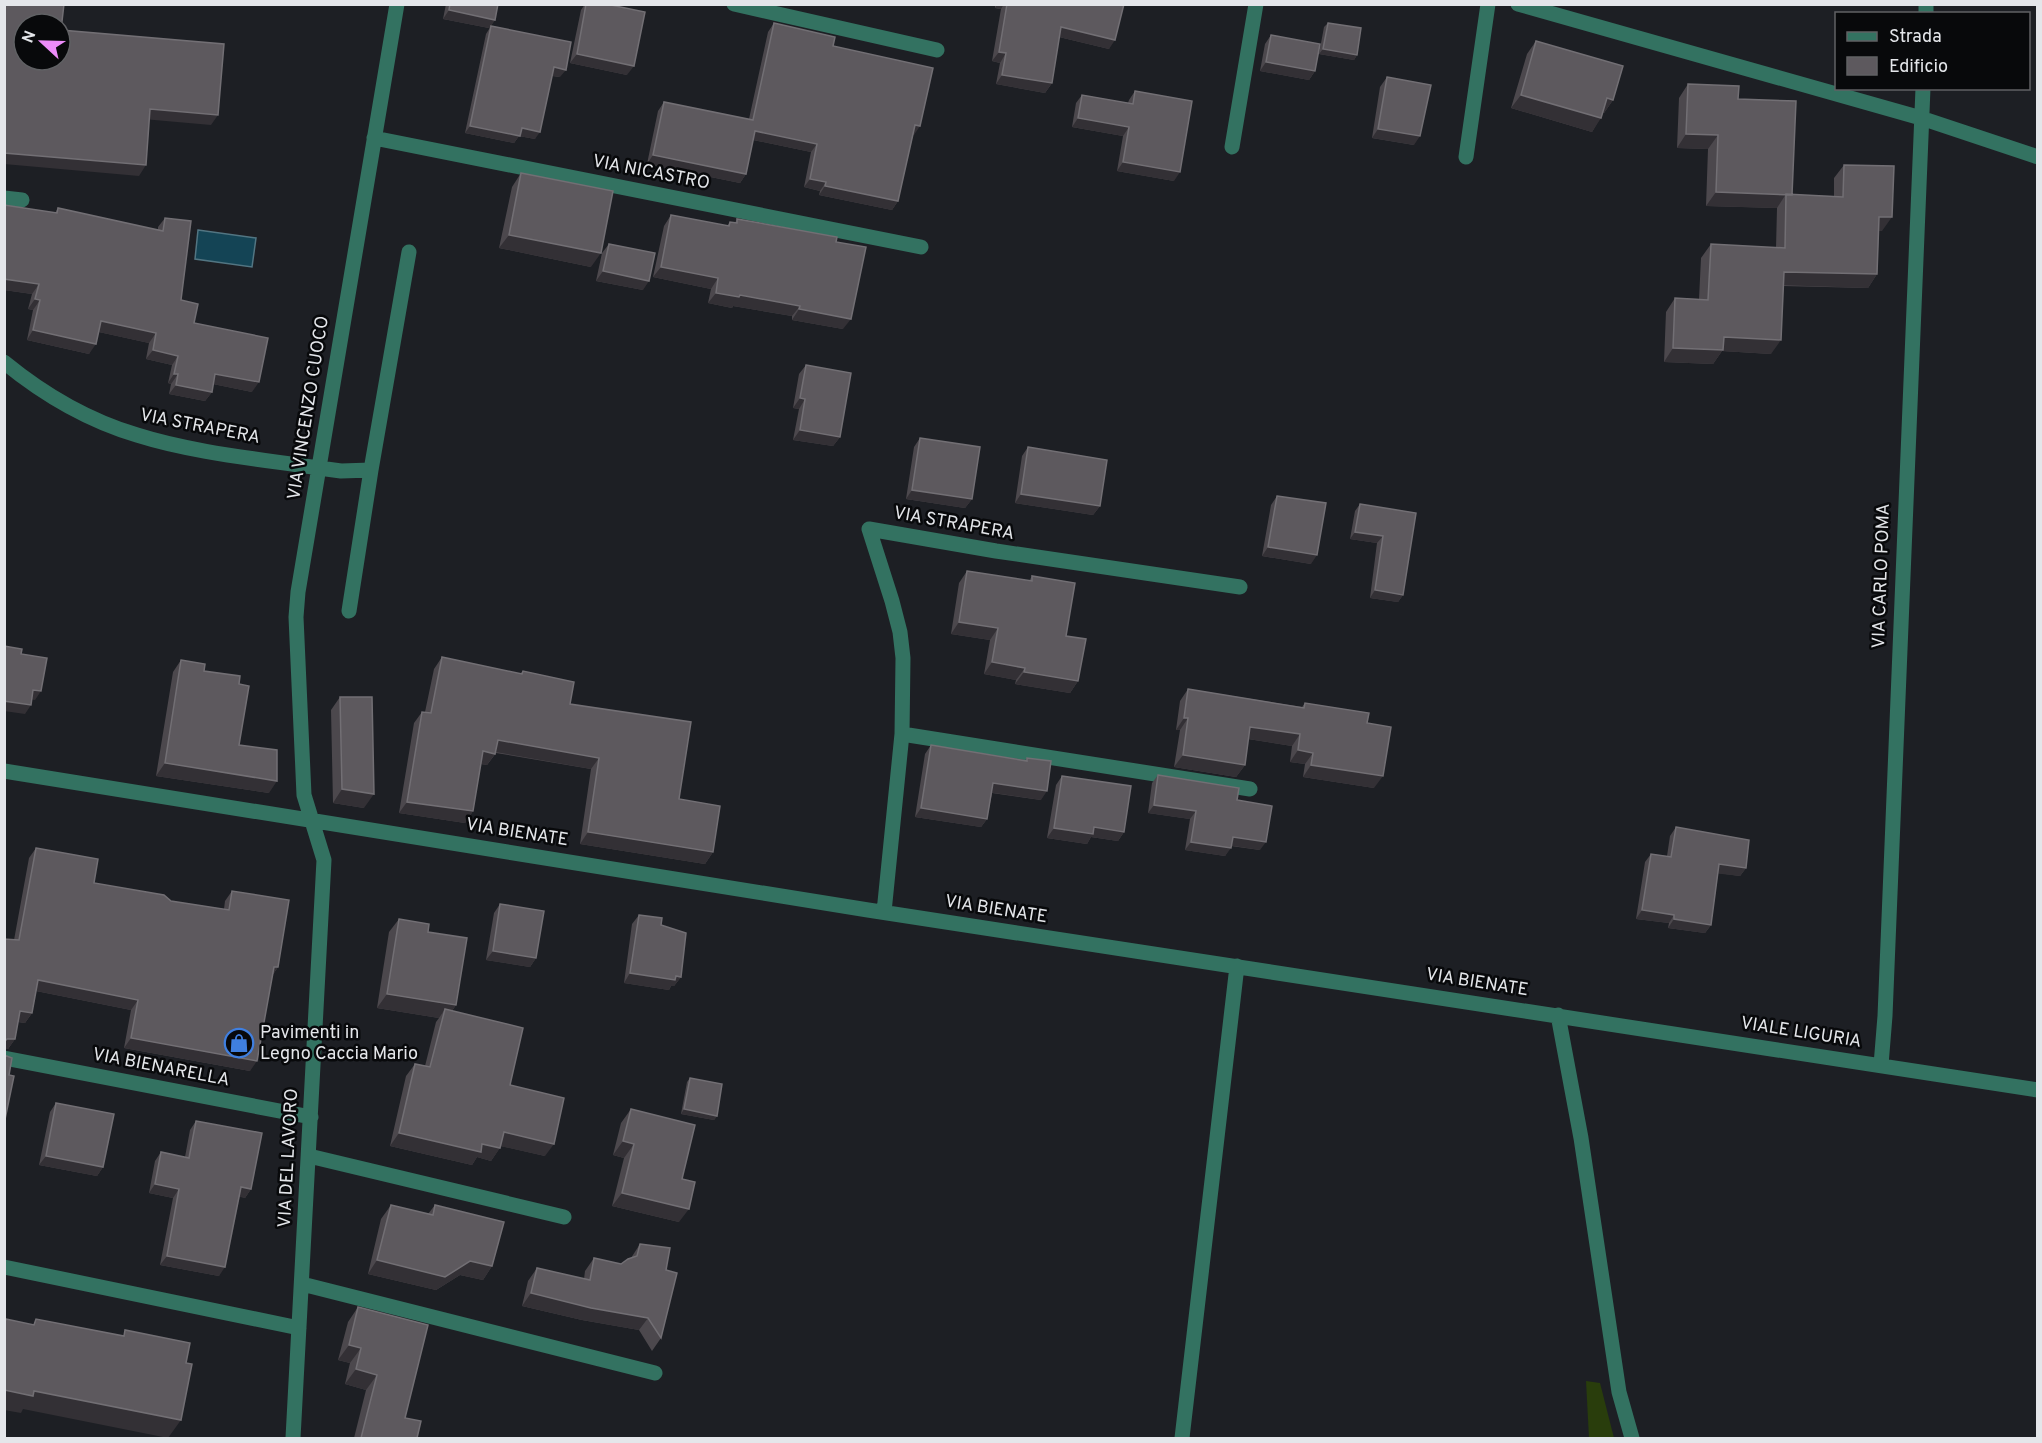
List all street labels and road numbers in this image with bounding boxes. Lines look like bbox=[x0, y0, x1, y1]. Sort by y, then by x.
street label: VIA NICASTRO bbox=[590, 150, 712, 196]
street label: VIA VINCENZO CUOCO bbox=[283, 314, 335, 502]
street label: VIA STRAPERA bbox=[138, 404, 262, 450]
street label: VIA STRAPERA bbox=[892, 502, 1016, 546]
street label: VIA CARLO POMA bbox=[1868, 503, 1896, 649]
street label: VIA BIENATE bbox=[464, 814, 570, 852]
street label: VIA BIENATE bbox=[943, 891, 1049, 929]
street label: VIA BIENATE bbox=[1424, 964, 1530, 1002]
street label: VIALE LIGURIA bbox=[1739, 1012, 1863, 1054]
street label: VIA BIENARELLA bbox=[91, 1043, 231, 1093]
street label: VIA DEL LAVORO bbox=[274, 1088, 304, 1228]

